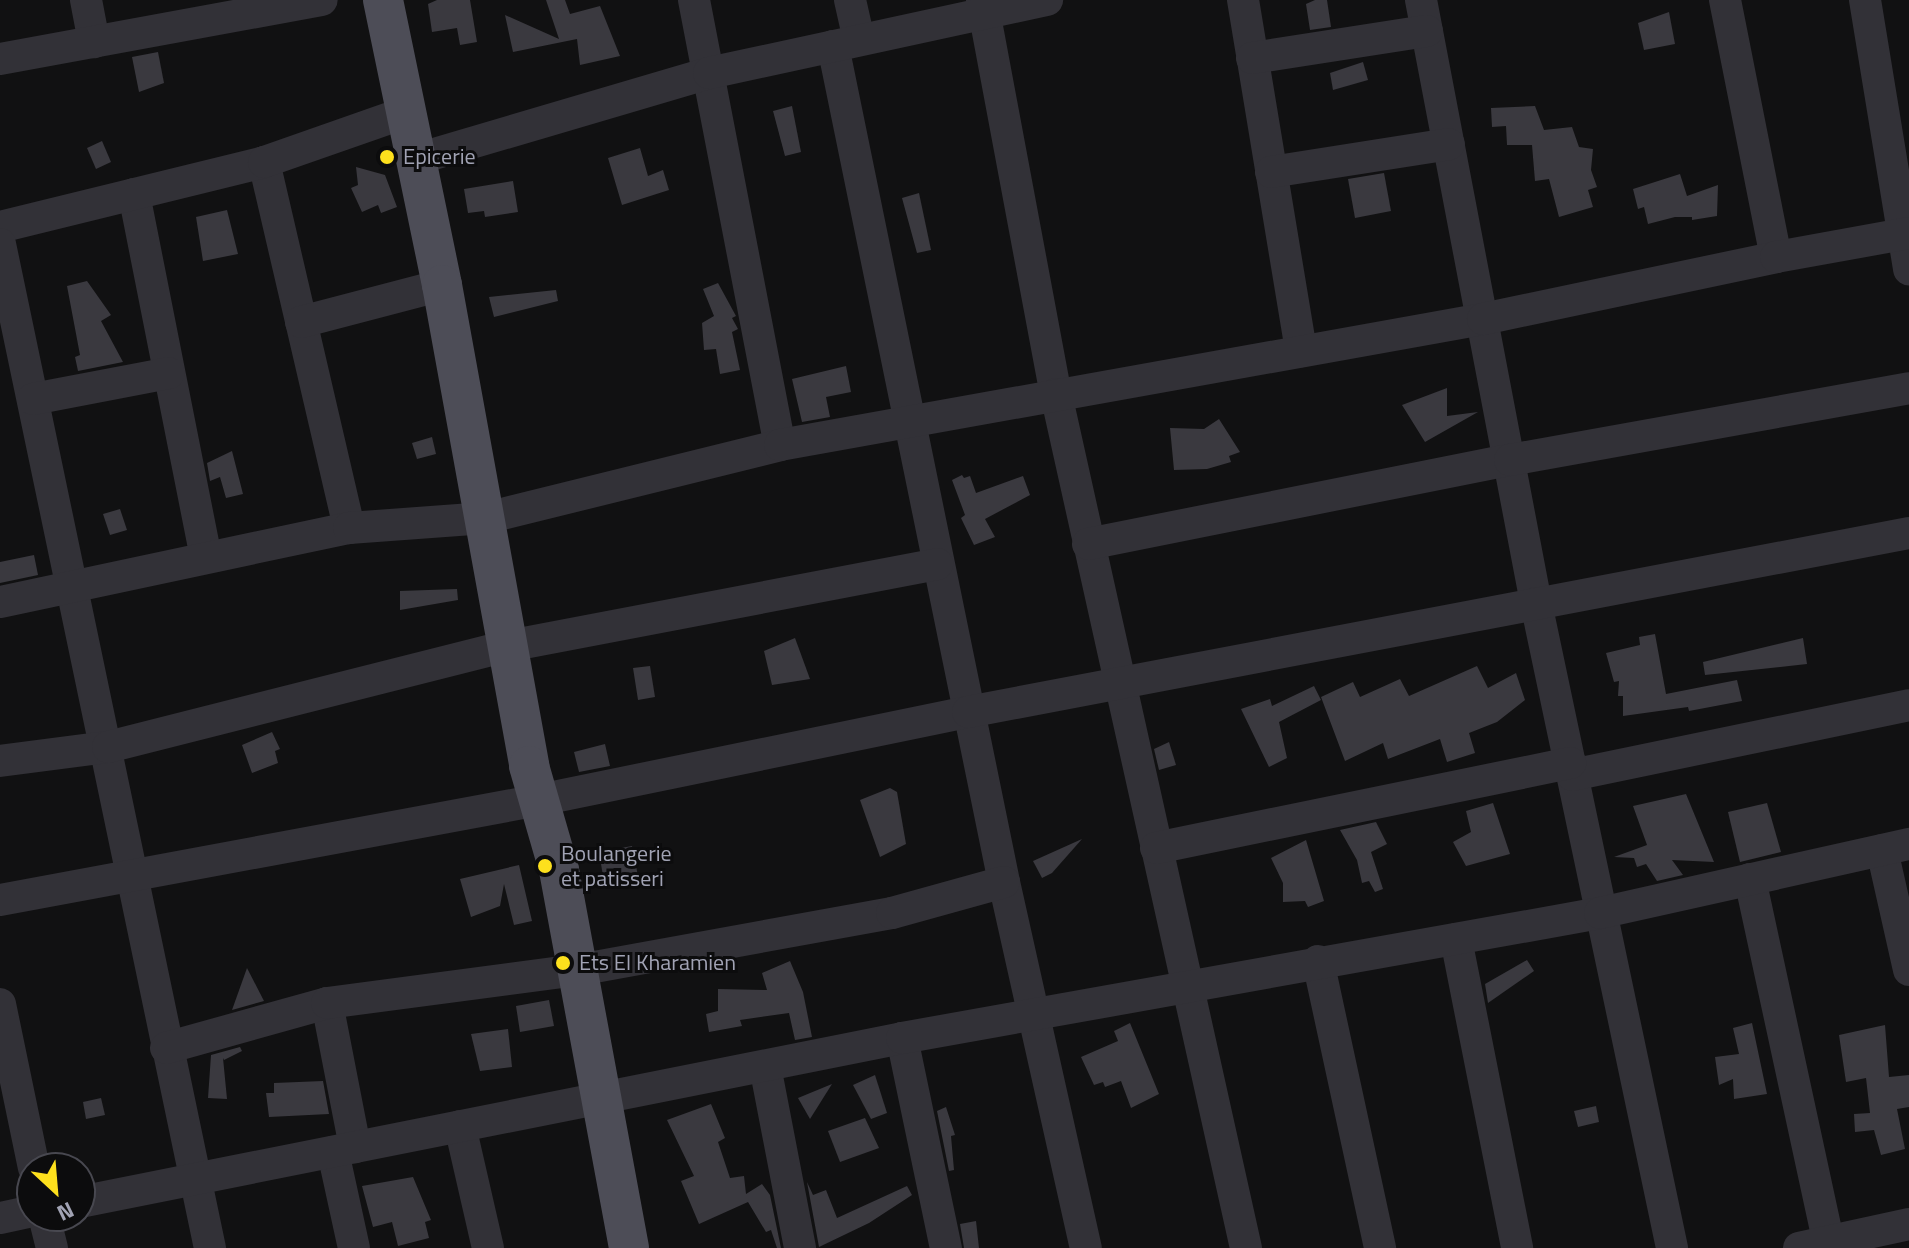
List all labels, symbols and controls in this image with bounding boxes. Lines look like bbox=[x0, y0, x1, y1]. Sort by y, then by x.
place label: Epicerie bbox=[403, 144, 476, 170]
marker: Epicerie bbox=[378, 148, 396, 166]
place label: Boulangerie et patisseri bbox=[561, 840, 672, 892]
marker: Boulangerie et patisseri bbox=[536, 857, 554, 875]
place label: Ets El Kharamien bbox=[579, 950, 736, 976]
marker: Ets El Kharamien bbox=[554, 954, 572, 972]
north arrow bbox=[16, 1152, 96, 1232]
text: N bbox=[51, 1193, 80, 1230]

